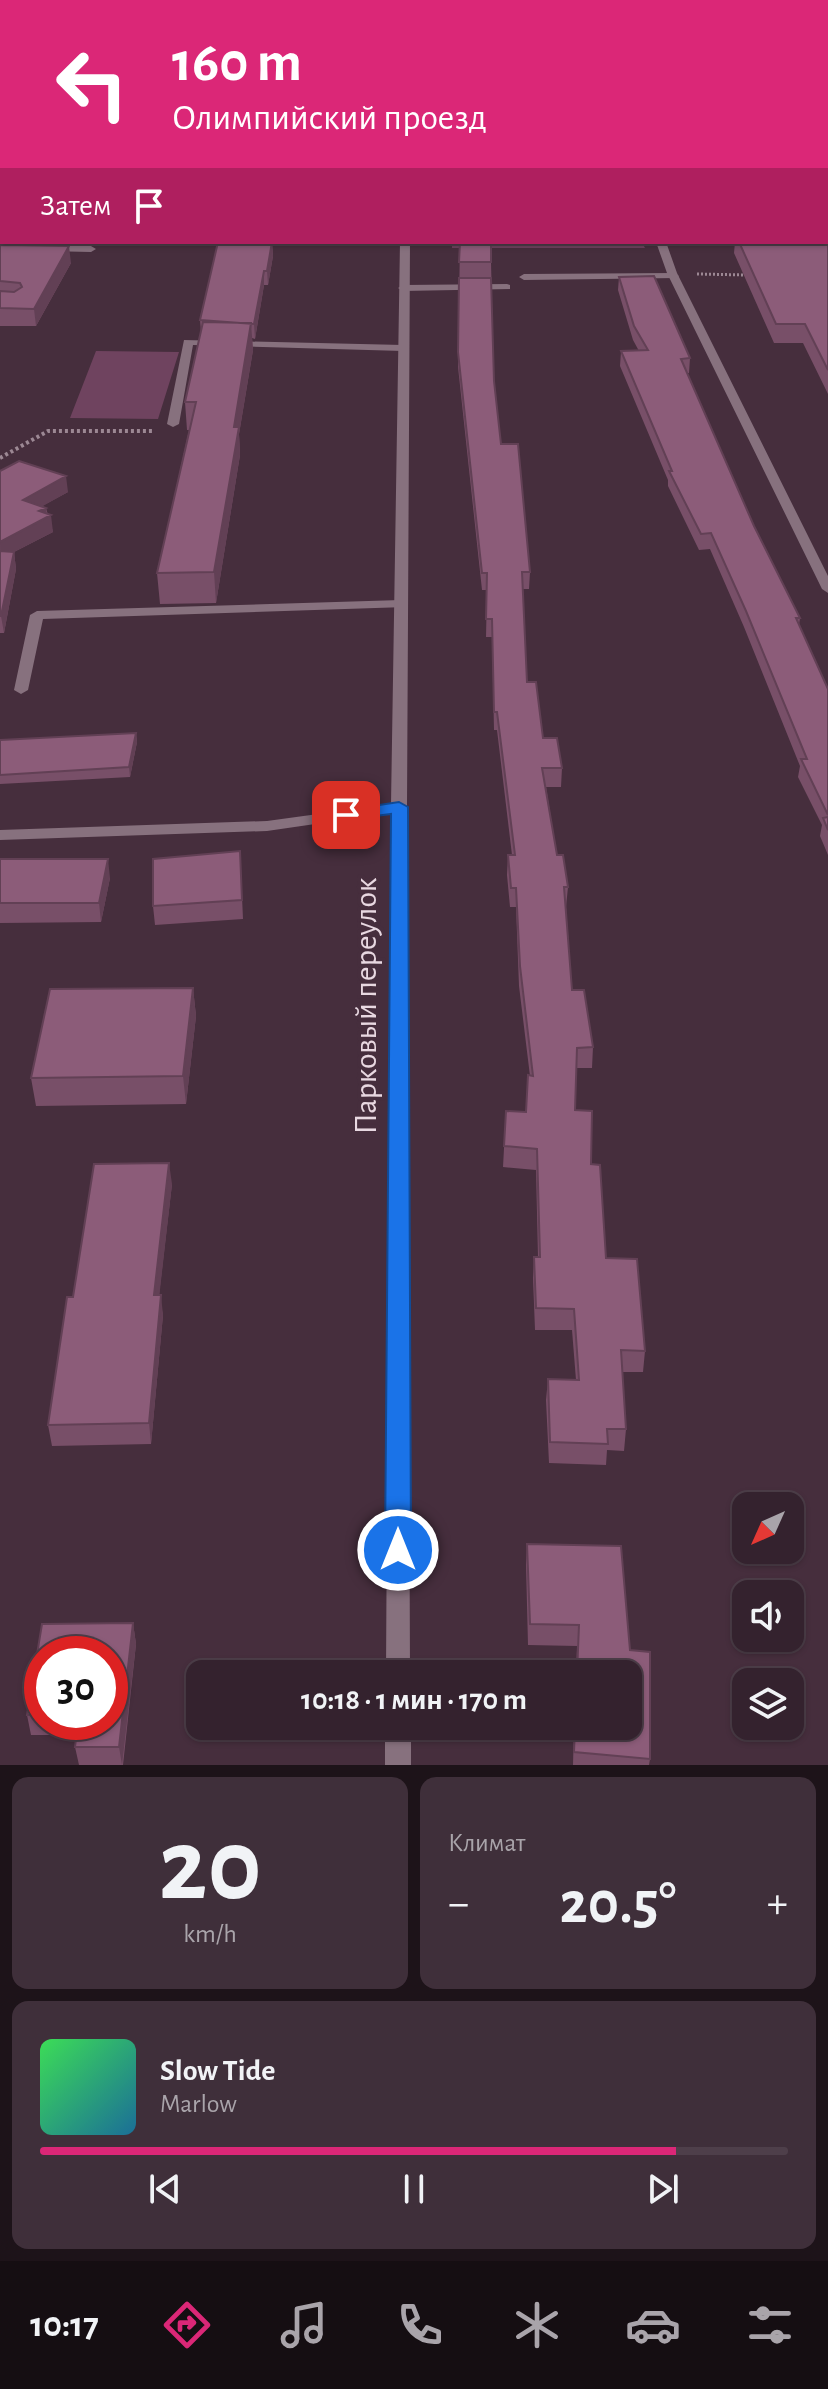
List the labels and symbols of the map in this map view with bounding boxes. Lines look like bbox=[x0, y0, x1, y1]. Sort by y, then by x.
pin bbox=[312, 781, 380, 849]
street label: Парковый переулок bbox=[350, 877, 382, 1134]
north arrow bbox=[732, 1492, 804, 1564]
position arrow bbox=[356, 1508, 440, 1592]
speed limit sign: 30 bbox=[24, 1636, 128, 1740]

